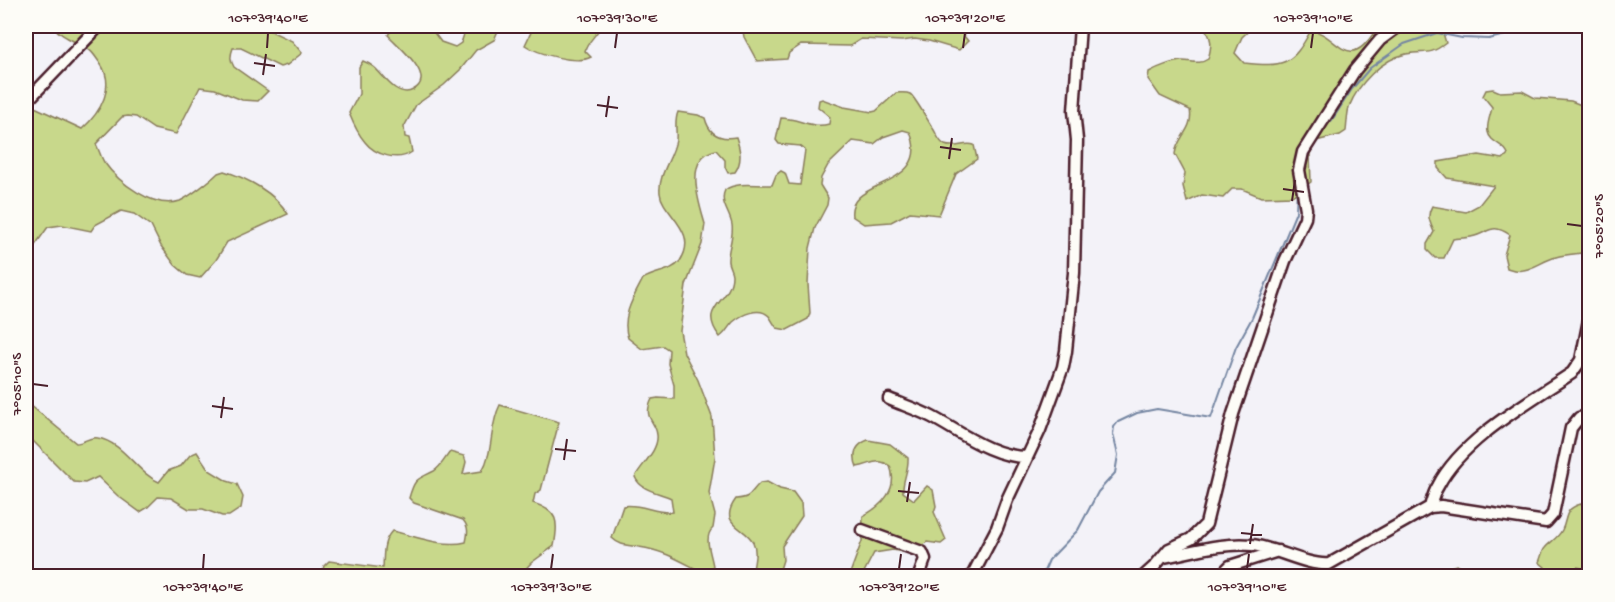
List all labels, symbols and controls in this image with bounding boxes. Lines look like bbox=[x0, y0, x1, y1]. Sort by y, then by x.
text: 107°39'40"E bbox=[227, 10, 308, 28]
text: 107°39'30"E bbox=[576, 10, 658, 28]
text: 107°39'20"E bbox=[924, 10, 1005, 28]
text: 107°39'10"E bbox=[1273, 10, 1353, 28]
text: 7°05'20"S bbox=[1591, 194, 1609, 259]
text: 7°05'10"S bbox=[9, 353, 27, 416]
text: 107°39'40"E bbox=[162, 579, 243, 597]
text: 107°39'30"E bbox=[510, 579, 592, 597]
text: 107°39'20"E bbox=[858, 579, 939, 597]
text: 107°39'10"E bbox=[1207, 579, 1287, 597]

